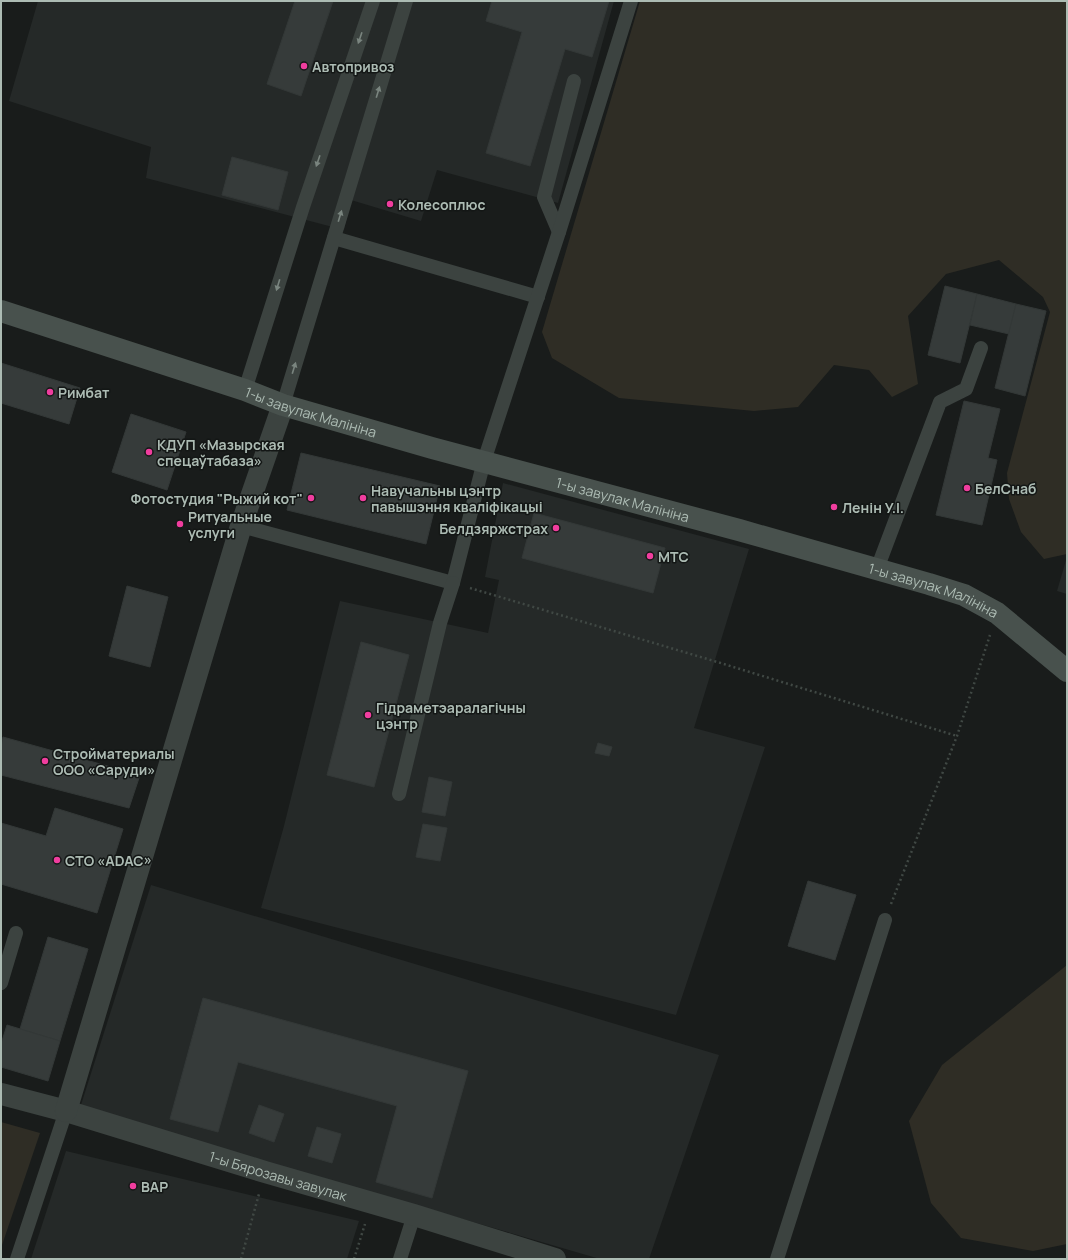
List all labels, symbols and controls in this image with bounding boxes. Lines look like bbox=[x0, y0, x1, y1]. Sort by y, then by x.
one-way arrow bbox=[357, 32, 363, 44]
place label: Автопривоз bbox=[312, 57, 394, 76]
marker: Автопривоз bbox=[299, 61, 309, 71]
one-way arrow bbox=[375, 86, 381, 98]
one-way arrow bbox=[315, 155, 321, 167]
place label: Колесоплюс bbox=[398, 195, 486, 214]
marker: Колесоплюс bbox=[385, 199, 395, 209]
one-way arrow bbox=[337, 210, 343, 222]
one-way arrow bbox=[275, 279, 281, 291]
one-way arrow bbox=[291, 361, 297, 373]
street label: 1-ы завулак Малініна bbox=[242, 382, 379, 441]
place label: Римбат bbox=[58, 383, 110, 402]
marker: Римбат bbox=[45, 387, 55, 397]
place label: КДУП «Мазырская спецаўтабаза» bbox=[157, 435, 285, 470]
marker: КДУП «Мазырская спецаўтабаза» bbox=[144, 447, 154, 457]
street label: 1-ы завулак Малініна bbox=[554, 472, 692, 526]
place label: БелСнаб bbox=[975, 479, 1036, 498]
place label: Навучальны цэнтр павышэння кваліфікацыі bbox=[371, 481, 543, 516]
marker: БелСнаб bbox=[962, 483, 972, 493]
place label: Фотостудия "Рыжий кот" bbox=[131, 489, 303, 508]
marker: Фотостудия "Рыжий кот" bbox=[306, 493, 316, 503]
marker: Навучальны цэнтр павышэння кваліфікацыі bbox=[358, 493, 368, 503]
place label: Ленін У.І. bbox=[842, 498, 904, 517]
marker: Ленін У.І. bbox=[829, 502, 839, 512]
place label: Ритуальные услуги bbox=[188, 507, 272, 542]
marker: Ритуальные услуги bbox=[175, 519, 185, 529]
place label: Белдзяржстрах bbox=[439, 519, 548, 538]
marker: Белдзяржстрах bbox=[551, 523, 561, 533]
place label: МТС bbox=[658, 547, 689, 566]
marker: МТС bbox=[645, 551, 655, 561]
street label: 1-ы завулак Малініна bbox=[866, 558, 1002, 622]
place label: Гідраметэаралагічны цэнтр bbox=[376, 698, 526, 733]
marker: Гідраметэаралагічны цэнтр bbox=[363, 710, 373, 720]
place label: Стройматериалы ООО «Саруди» bbox=[53, 744, 175, 779]
marker: Стройматериалы ООО «Саруди» bbox=[40, 756, 50, 766]
place label: СТО «ADAC» bbox=[65, 851, 152, 870]
marker: СТО «ADAC» bbox=[52, 855, 62, 865]
street label: 1-ы Бярозавы завулак bbox=[207, 1146, 351, 1205]
place label: ВАР bbox=[141, 1177, 168, 1196]
marker: ВАР bbox=[128, 1181, 138, 1191]

